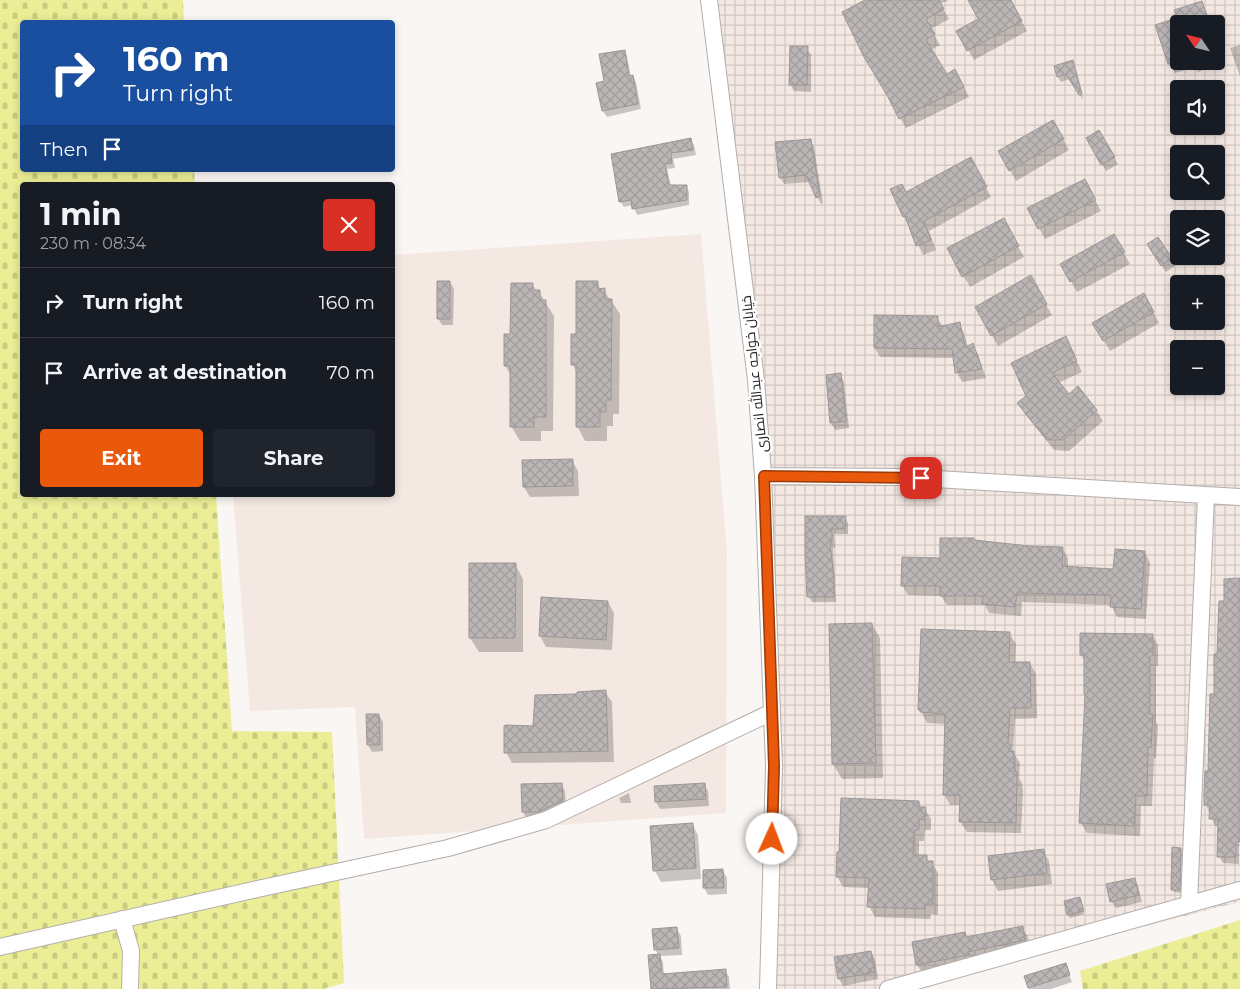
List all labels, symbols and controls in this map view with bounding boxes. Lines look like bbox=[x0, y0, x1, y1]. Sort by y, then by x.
north arrow bbox=[1170, 15, 1225, 70]
map controls bbox=[1170, 15, 1225, 395]
text: 160 m bbox=[123, 37, 229, 80]
icon: right bbox=[40, 40, 105, 105]
text: Turn right bbox=[123, 80, 233, 107]
button: sound bbox=[1170, 80, 1225, 135]
icon: arrive bbox=[98, 135, 126, 163]
text: Then bbox=[40, 138, 88, 161]
button: search bbox=[1170, 145, 1225, 200]
text: 1 min bbox=[40, 196, 121, 233]
button: close bbox=[323, 199, 375, 251]
button: layers bbox=[1170, 210, 1225, 265]
text: 230 m · 08:34 bbox=[40, 234, 146, 253]
button: + bbox=[1170, 275, 1225, 330]
icon: right bbox=[40, 289, 68, 317]
text: Turn right bbox=[83, 291, 183, 314]
text: 160 m bbox=[319, 291, 375, 314]
street label: خیابان خواجه عبدالله انصاری bbox=[737, 295, 771, 453]
button: − bbox=[1170, 340, 1225, 395]
icon: arrive bbox=[40, 359, 68, 387]
text: Arrive at destination bbox=[83, 361, 287, 384]
text: 70 m bbox=[326, 361, 375, 384]
button: Exit bbox=[40, 429, 203, 487]
button: Share bbox=[213, 429, 375, 487]
pin bbox=[900, 457, 942, 499]
icon: arrive bbox=[907, 464, 935, 492]
position arrow bbox=[745, 812, 797, 864]

